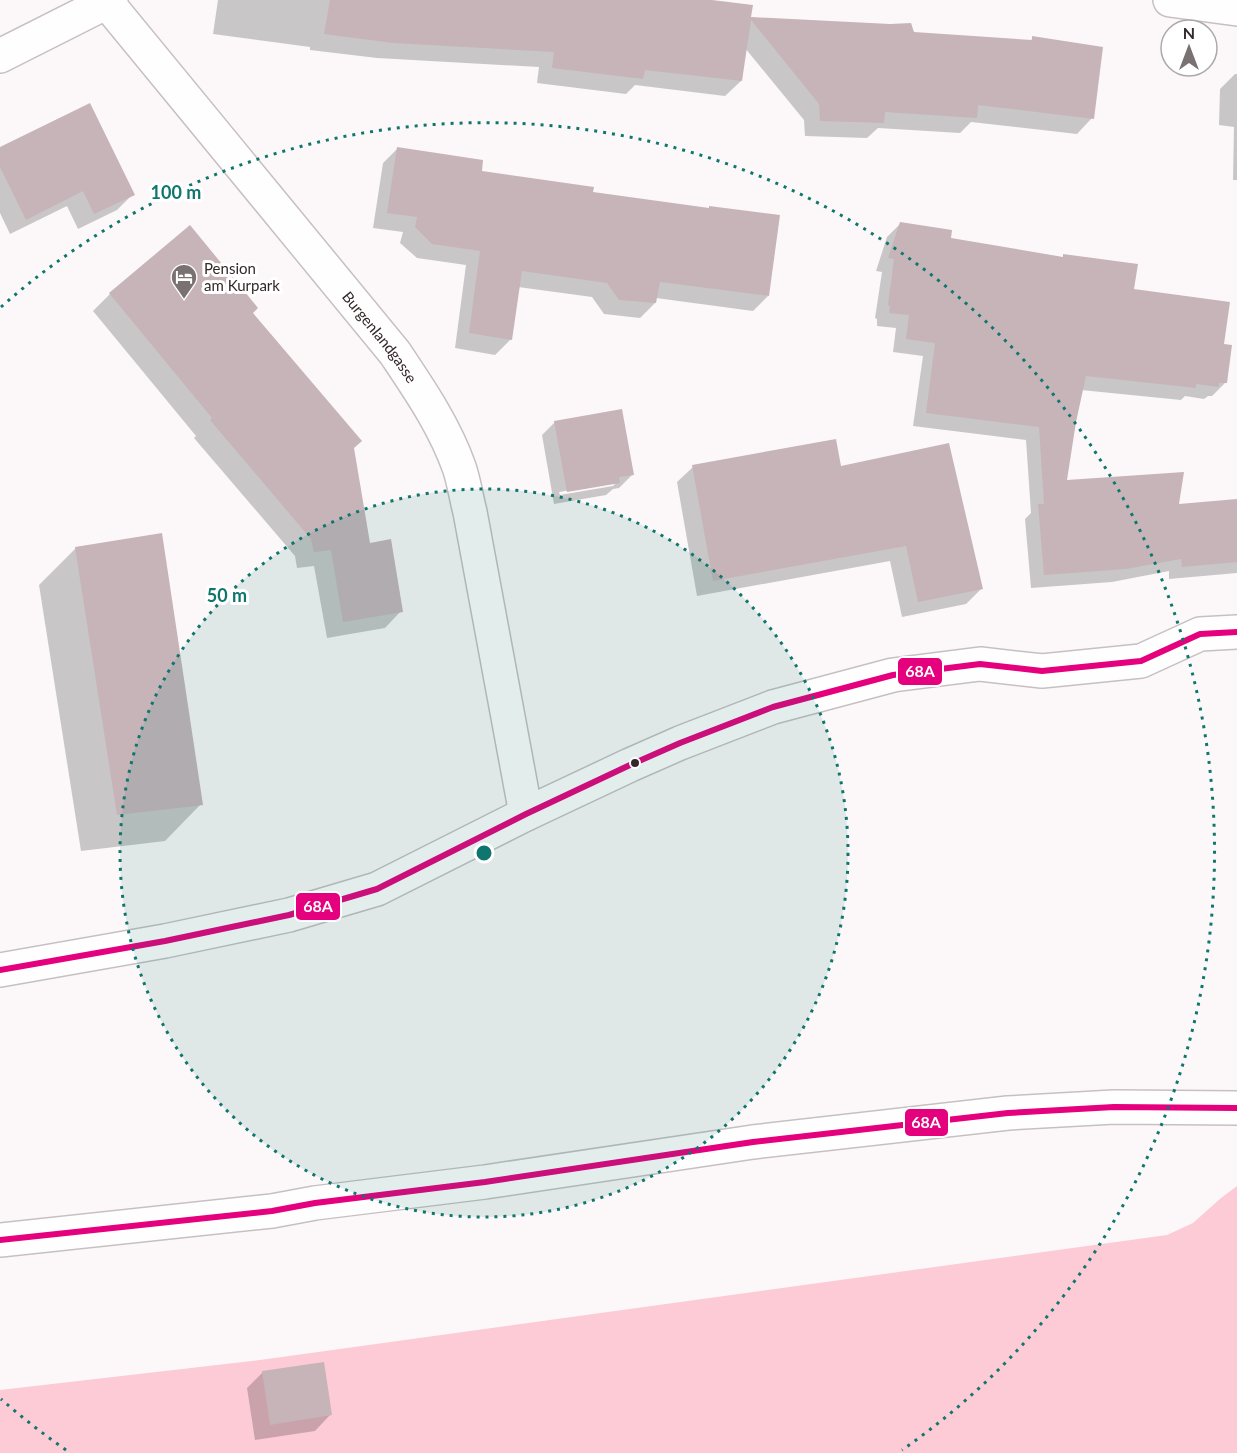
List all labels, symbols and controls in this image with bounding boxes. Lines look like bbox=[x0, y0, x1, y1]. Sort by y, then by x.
north arrow bbox=[1159, 18, 1219, 78]
text: N bbox=[1183, 23, 1195, 42]
text: 100 m bbox=[151, 181, 201, 203]
place label: Pension am Kurpark bbox=[204, 259, 280, 294]
hotel icon: Pension am Kurpark bbox=[169, 262, 199, 300]
street label: Burgenlandgasse bbox=[339, 287, 421, 386]
text: 50 m bbox=[207, 584, 247, 606]
line badge: 68A bbox=[897, 657, 943, 686]
text: 68A bbox=[905, 661, 936, 680]
unlabelled marker bbox=[629, 757, 641, 769]
centre of rings bbox=[474, 843, 494, 863]
line badge: 68A bbox=[295, 892, 341, 921]
text: 68A bbox=[303, 896, 334, 915]
line badge: 68A bbox=[904, 1108, 949, 1137]
text: 68A bbox=[911, 1112, 942, 1131]

